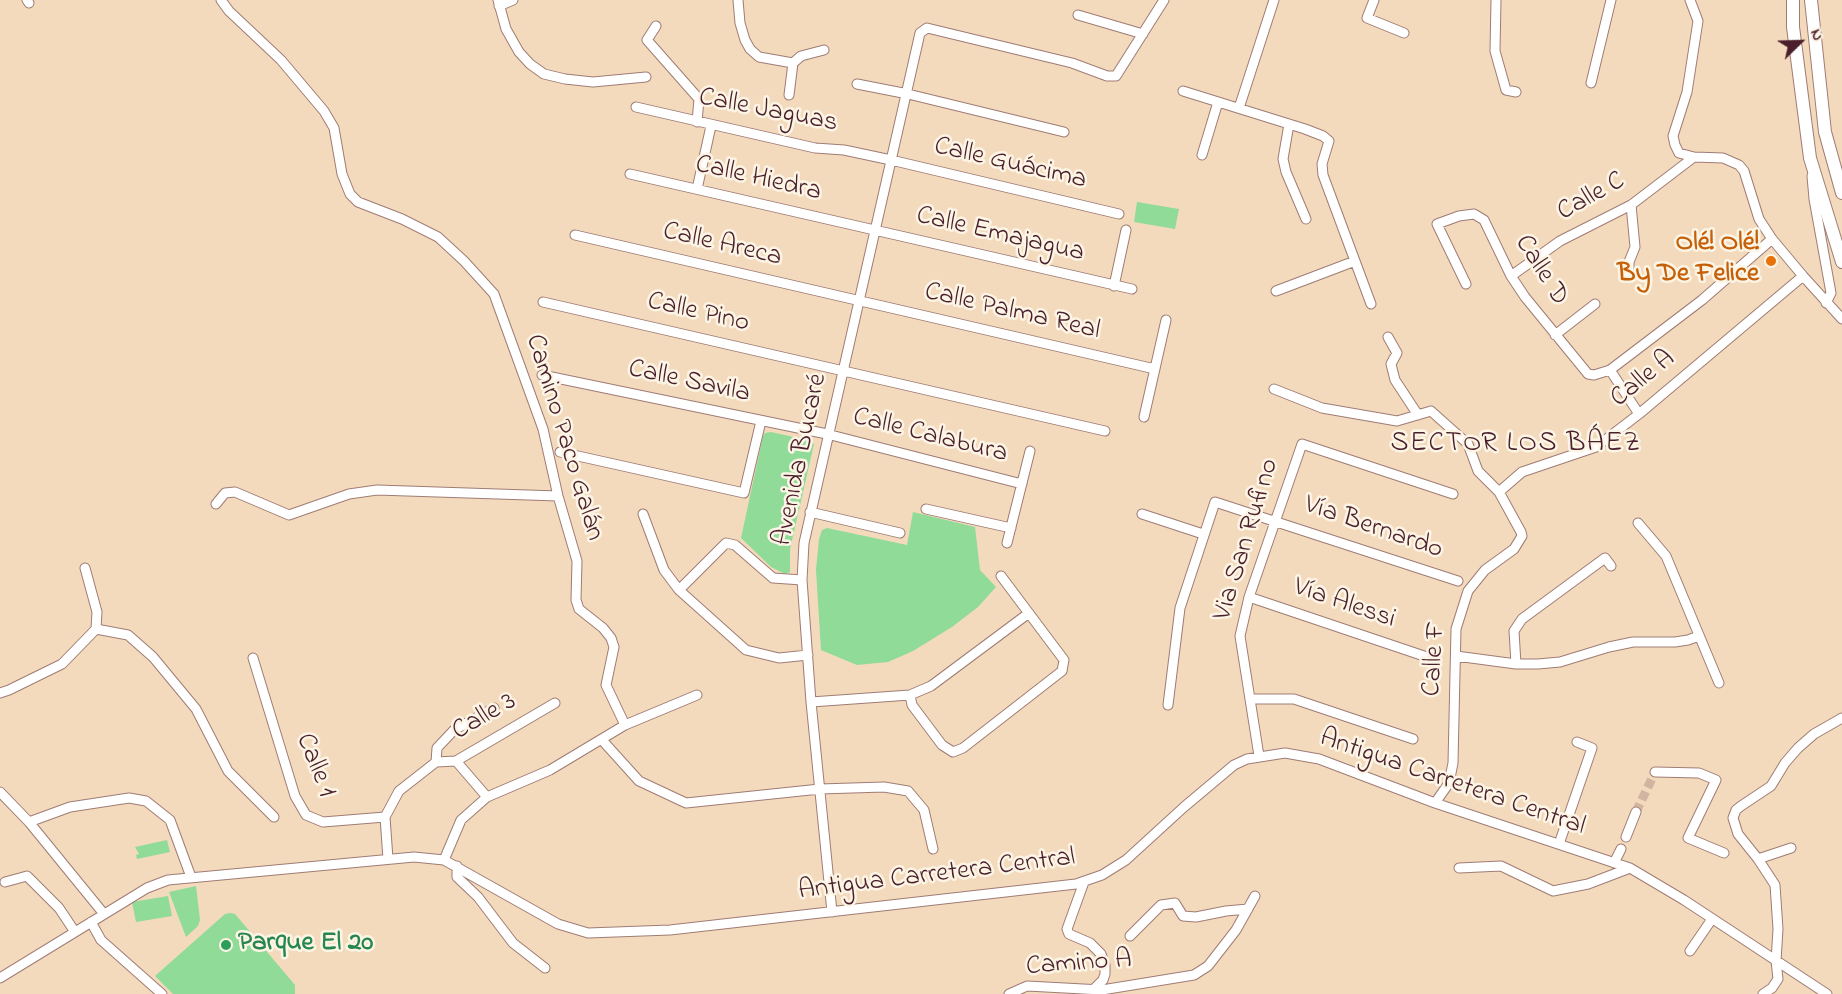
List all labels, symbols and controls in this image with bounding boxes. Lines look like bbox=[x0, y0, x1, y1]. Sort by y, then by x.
north arrow bbox=[1770, 12, 1830, 72]
text: N bbox=[1803, 25, 1830, 45]
street label: Calle Jaguas bbox=[696, 83, 840, 141]
street label: Calle Guácima bbox=[931, 132, 1089, 198]
street label: Calle Hiedra bbox=[692, 150, 824, 210]
street label: Calle C bbox=[1553, 166, 1631, 230]
street label: Calle Emajagua bbox=[913, 201, 1087, 271]
street label: Calle Areca bbox=[659, 217, 785, 275]
place label: Olé! Olé! By De Felice bbox=[1617, 229, 1759, 292]
street label: Calle D bbox=[1506, 230, 1574, 312]
marker: Olé! Olé! By De Felice bbox=[1764, 254, 1778, 268]
street label: Calle Palma Real bbox=[921, 277, 1103, 349]
street label: Calle Pino bbox=[644, 287, 752, 341]
street label: Camino Paco Galán bbox=[516, 331, 610, 545]
street label: Calle A bbox=[1605, 344, 1683, 416]
street label: Calle Savila bbox=[625, 354, 753, 412]
street label: Avenida Bucaré bbox=[768, 371, 836, 549]
street label: Calle Calabura bbox=[849, 402, 1011, 472]
district label: SECTOR LOS BÁEZ bbox=[1391, 428, 1641, 462]
street label: Via San Rufino bbox=[1208, 455, 1288, 625]
street label: Vía Bernardo bbox=[1299, 490, 1447, 568]
street label: Vía Alessi bbox=[1289, 572, 1399, 638]
street label: Calle F bbox=[1417, 621, 1455, 697]
street label: Calle 3 bbox=[447, 687, 523, 749]
street label: Antigua Carretera Central bbox=[1315, 723, 1589, 845]
street label: Calle 1 bbox=[287, 729, 341, 803]
street label: Antigua Carretera Central bbox=[797, 843, 1077, 909]
place label: Parque El 20 bbox=[238, 929, 373, 961]
marker: Parque El 20 bbox=[219, 938, 233, 952]
street label: Camino A bbox=[1025, 945, 1133, 985]

